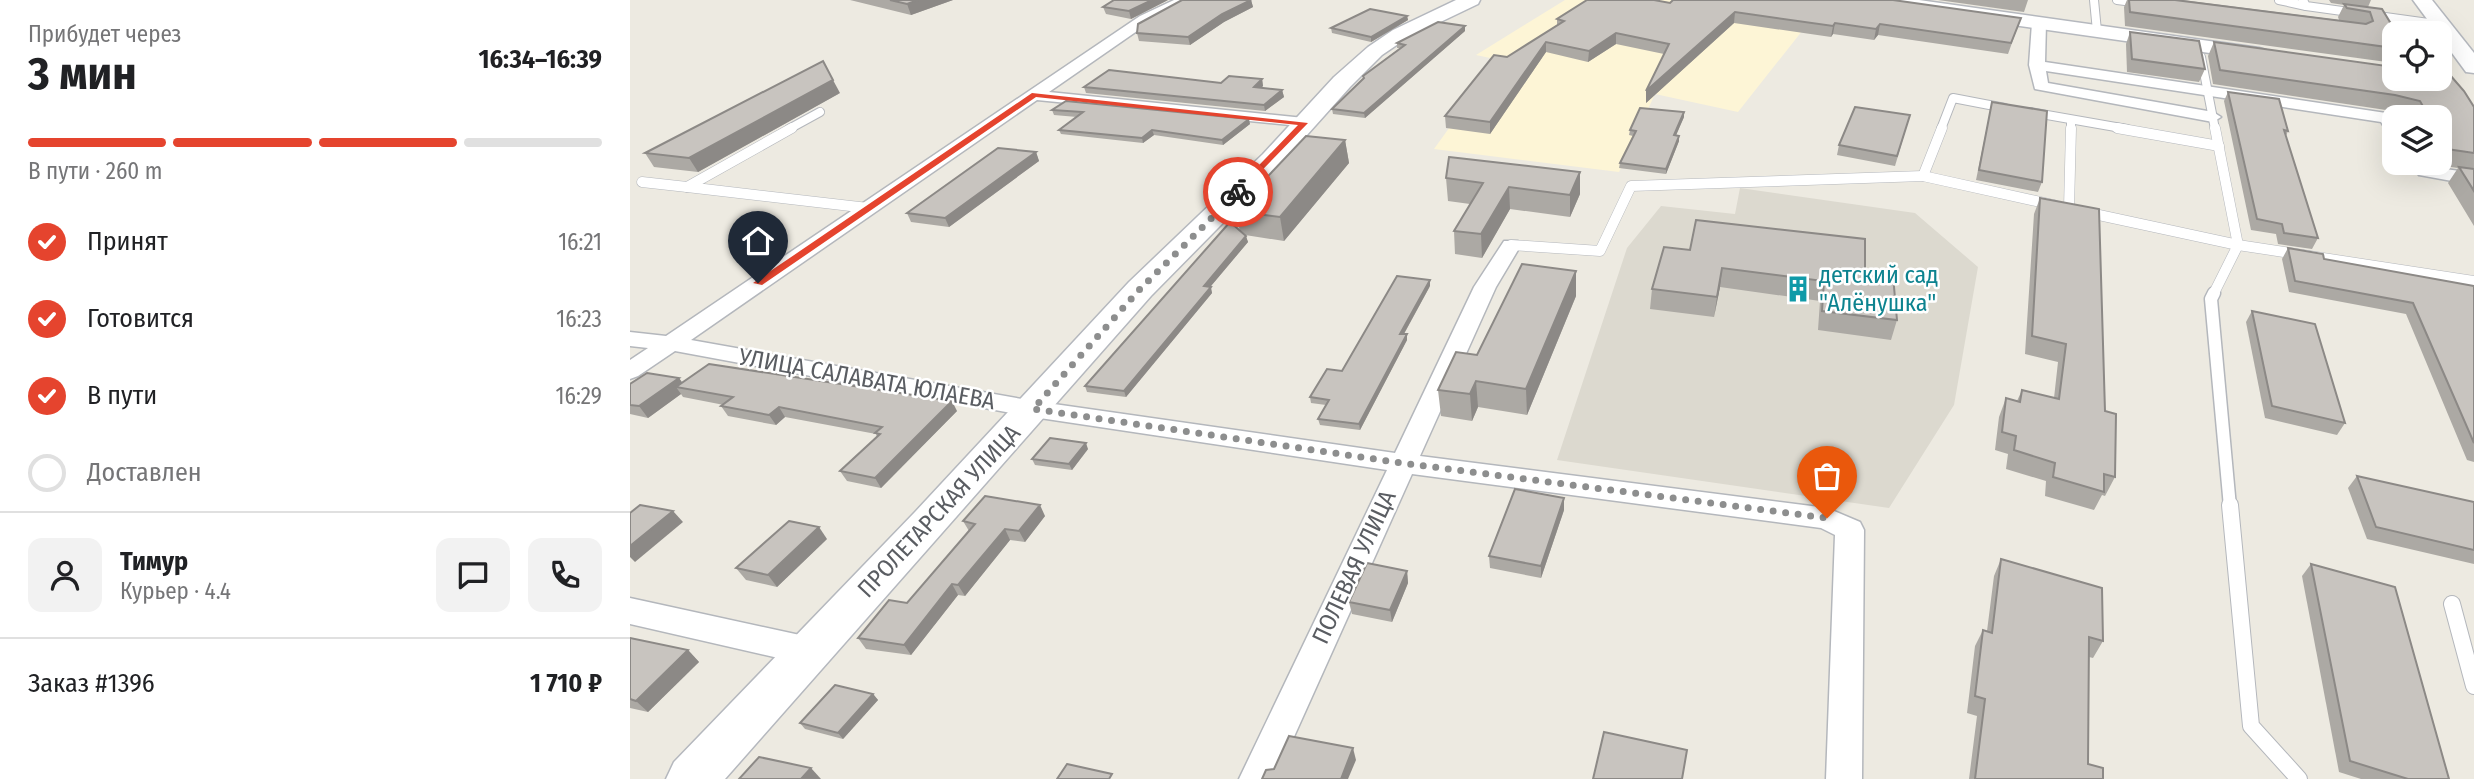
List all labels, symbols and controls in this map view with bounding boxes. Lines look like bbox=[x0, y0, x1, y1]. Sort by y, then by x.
text: Прибудет через bbox=[28, 20, 181, 48]
map controls bbox=[2382, 21, 2452, 175]
button: locate bbox=[2382, 21, 2452, 91]
text: 16:34–16:39 bbox=[478, 44, 602, 75]
text: 3 мин bbox=[28, 46, 137, 101]
button: layers bbox=[2382, 105, 2452, 175]
text: В пути · 260 m bbox=[28, 157, 162, 185]
courier bbox=[1203, 157, 1273, 227]
icon: bike bbox=[1219, 173, 1257, 211]
pin bbox=[728, 211, 788, 283]
icon: home bbox=[739, 222, 777, 260]
icon: check bbox=[28, 223, 66, 261]
text: Принят bbox=[87, 226, 168, 257]
text: 16:21 bbox=[558, 228, 602, 256]
place label: детский сад "Алёнушка" bbox=[1819, 261, 1938, 317]
building icon: детский сад "Алёнушка" bbox=[1783, 274, 1813, 304]
icon: check bbox=[28, 300, 66, 338]
text: Готовится bbox=[87, 303, 194, 334]
text: 16:23 bbox=[556, 305, 602, 333]
street label: УЛИЦА САЛАВАТА ЮЛАЕВА bbox=[736, 343, 998, 415]
icon: check bbox=[28, 377, 66, 415]
text: В пути bbox=[87, 380, 157, 411]
text: 16:29 bbox=[556, 382, 602, 410]
street label: ПРОЛЕТАРСКАЯ УЛИЦА bbox=[852, 419, 1026, 603]
pin bbox=[1797, 446, 1857, 518]
text: Доставлен bbox=[87, 457, 202, 488]
icon: bag bbox=[1808, 457, 1846, 495]
street label: ПОЛЕВАЯ УЛИЦА bbox=[1306, 486, 1402, 648]
button: person bbox=[28, 538, 102, 612]
button: chat bbox=[436, 538, 510, 612]
button: phone bbox=[528, 538, 602, 612]
text: Тимур bbox=[120, 546, 188, 577]
text: Курьер · 4.4 bbox=[120, 577, 231, 605]
text: Заказ #1396 bbox=[28, 668, 155, 699]
text: 1 710 ₽ bbox=[530, 668, 602, 699]

